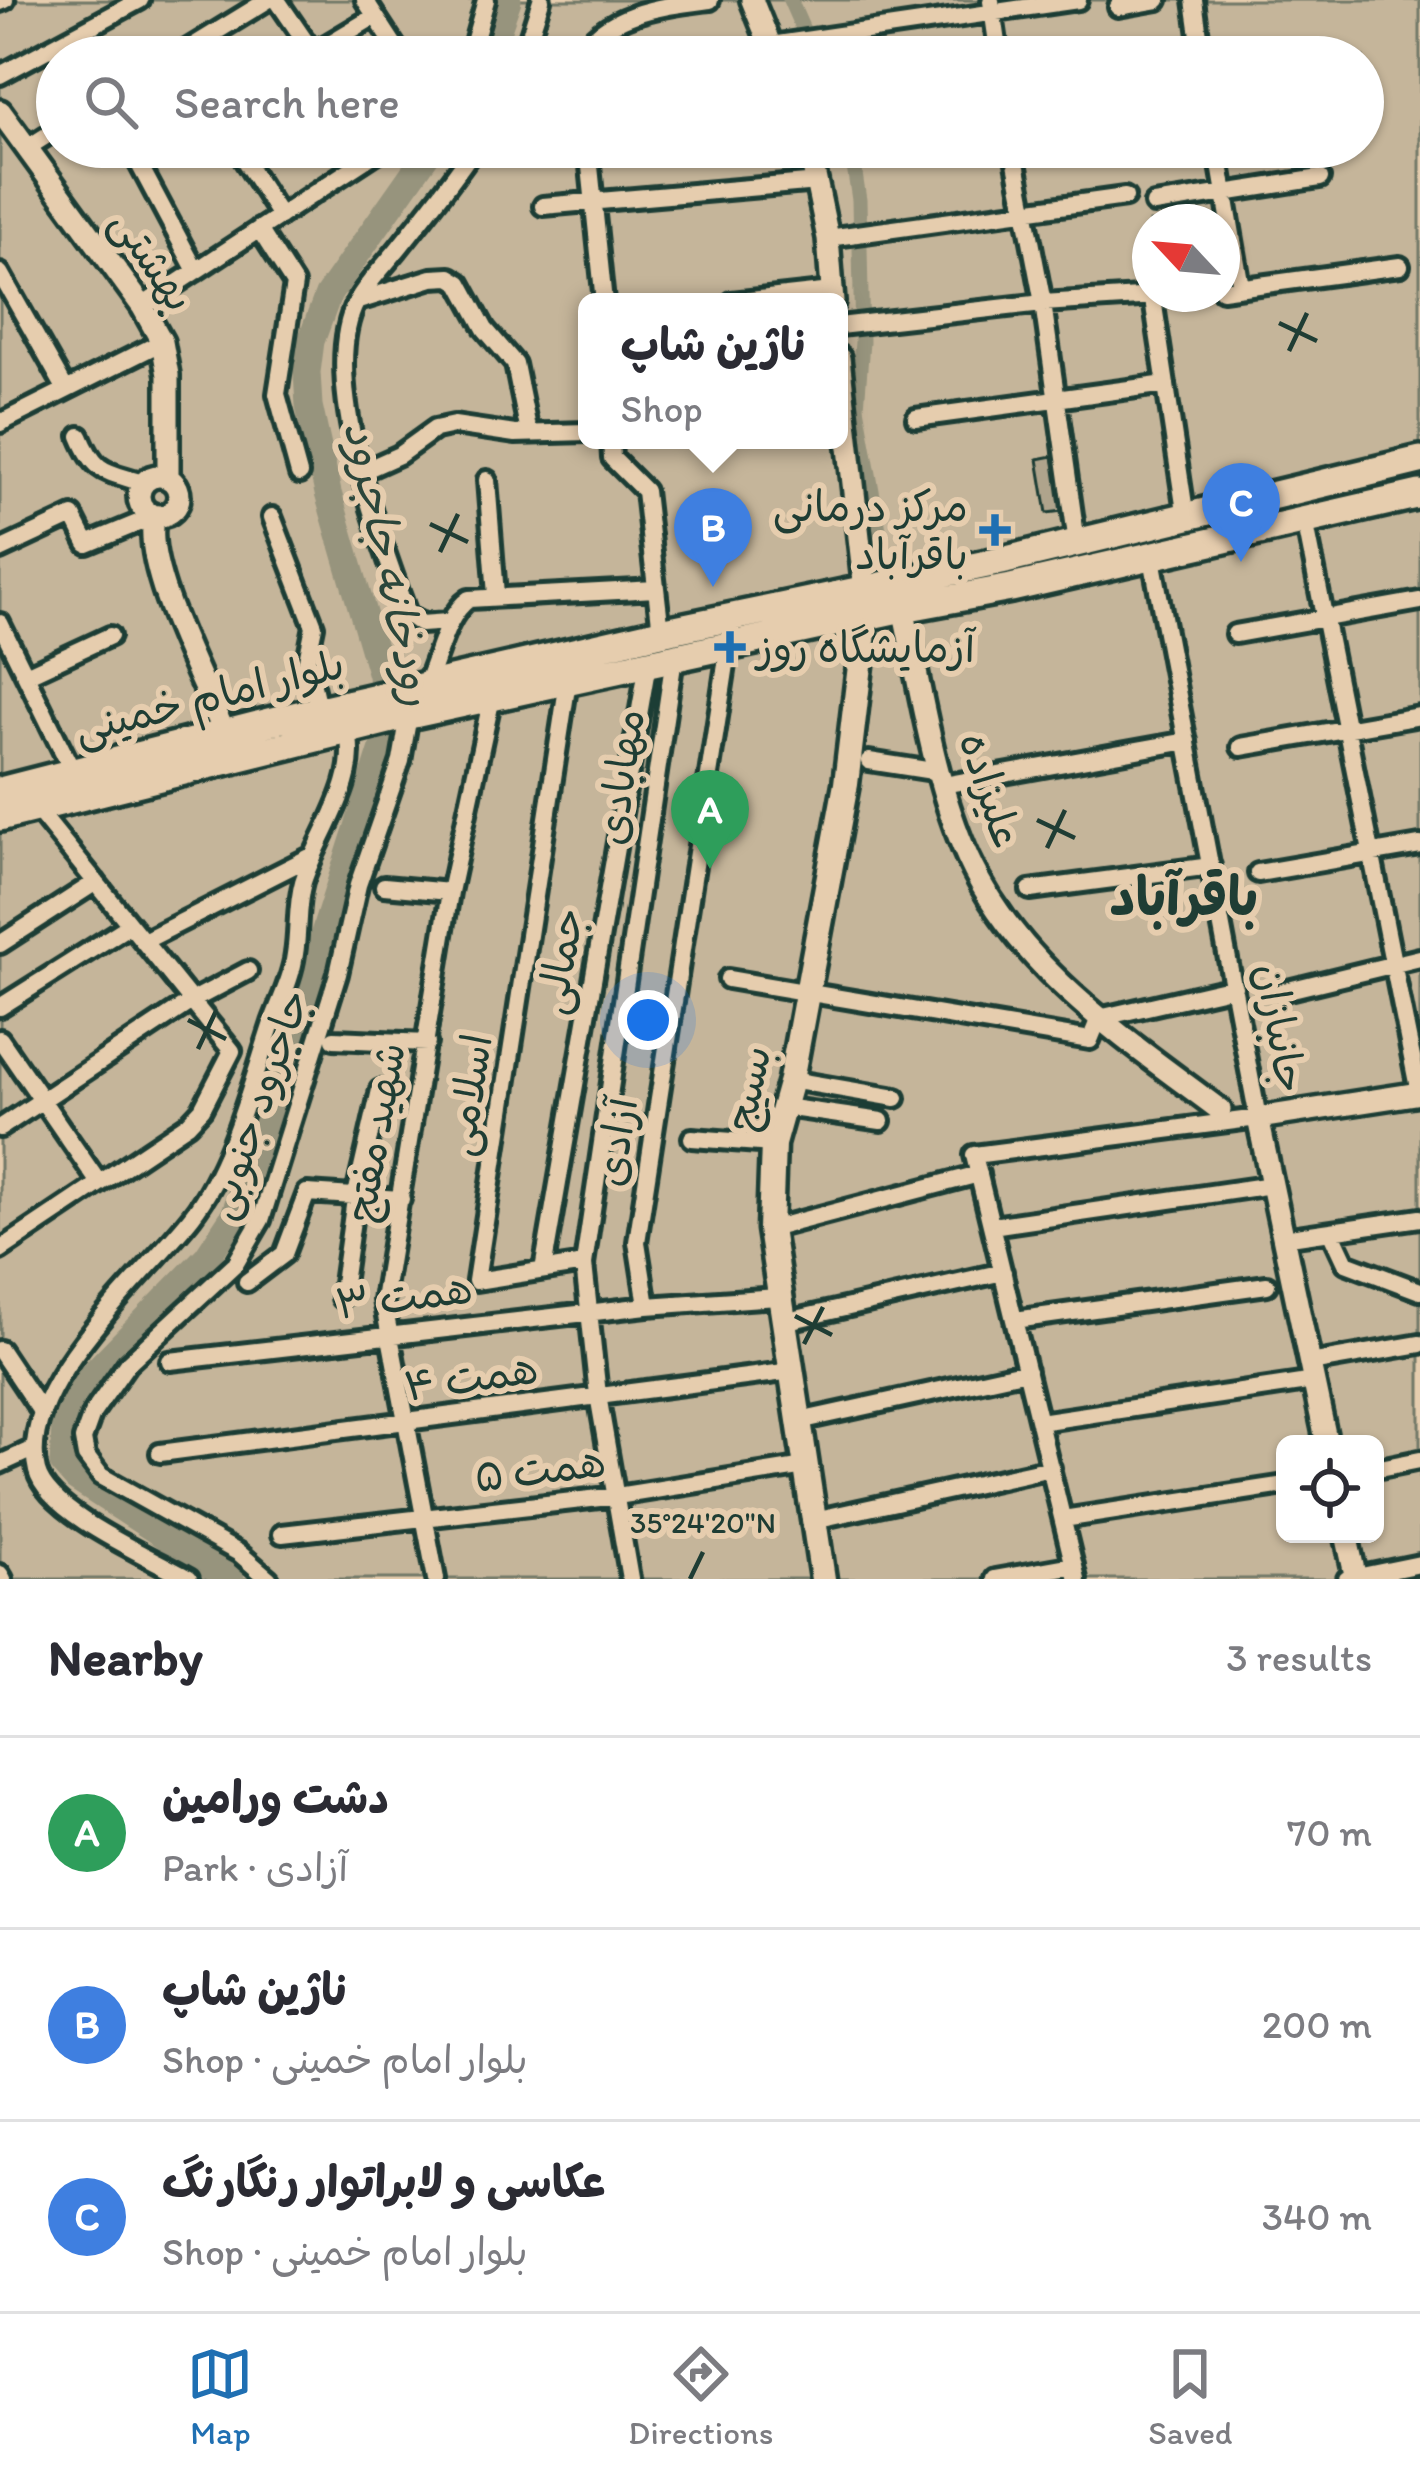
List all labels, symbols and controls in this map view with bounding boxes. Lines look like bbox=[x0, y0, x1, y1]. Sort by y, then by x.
search box bbox=[36, 36, 1384, 168]
icon: search bbox=[78, 69, 144, 135]
text: Search here bbox=[174, 75, 400, 129]
street label: بهشتی bbox=[99, 199, 206, 322]
north arrow bbox=[1132, 204, 1240, 312]
popup bbox=[578, 293, 848, 449]
text: ناژین شاپ bbox=[621, 317, 805, 371]
text: Shop bbox=[621, 385, 703, 432]
water label: رودخانه جاجرود bbox=[333, 416, 447, 710]
pin: C bbox=[1202, 463, 1280, 562]
place label: مرکز درمانی باقرآباد bbox=[773, 481, 968, 580]
pin: B bbox=[674, 488, 752, 587]
marker: مرکز درمانی باقرآباد bbox=[979, 514, 1011, 546]
place label: آزمایشگاه روز bbox=[754, 622, 977, 673]
marker: آزمایشگاه روز bbox=[714, 631, 746, 663]
street label: بلوار امام خمینی bbox=[69, 638, 351, 760]
street label: مهابادی bbox=[585, 706, 655, 848]
street label: علیزاده bbox=[948, 726, 1034, 854]
pin: A bbox=[671, 770, 749, 869]
district label: باقرآباد bbox=[1110, 864, 1258, 930]
street label: جمالی bbox=[526, 904, 596, 1019]
street label: جانبازان bbox=[1245, 959, 1317, 1097]
street label: جاجرود جنوبی bbox=[194, 983, 322, 1226]
your location bbox=[618, 990, 678, 1050]
street label: اسلامی bbox=[433, 1031, 505, 1160]
street label: شهید مفتح bbox=[334, 1038, 419, 1226]
street label: بسیج bbox=[714, 1041, 785, 1136]
street label: آزادی bbox=[584, 1093, 648, 1190]
street label: همت ۳ bbox=[333, 1262, 475, 1330]
street label: همت ۴ bbox=[401, 1342, 541, 1412]
map controls bbox=[1276, 1435, 1384, 1543]
button: locate bbox=[1276, 1435, 1384, 1543]
street label: همت ۵ bbox=[471, 1436, 609, 1502]
text: 35°24'20"N bbox=[630, 1504, 776, 1541]
text: Nearby bbox=[48, 1627, 203, 1688]
text: 3 results bbox=[1226, 1634, 1372, 1681]
text: دشت ورامین bbox=[162, 1770, 389, 1824]
text: A bbox=[75, 1809, 99, 1856]
text: 70 m bbox=[1287, 1809, 1372, 1856]
text: Park · آزادی bbox=[162, 1844, 348, 1891]
text: ناژین شاپ bbox=[162, 1962, 347, 2016]
text: B bbox=[74, 2001, 100, 2048]
text: 200 m bbox=[1262, 2001, 1372, 2048]
text: Shop · بلوار امام خمینی bbox=[162, 2036, 528, 2083]
text: عکاسی و لابراتوار رنگارنگ bbox=[162, 2154, 605, 2208]
text: C bbox=[74, 2193, 100, 2240]
text: 340 m bbox=[1262, 2193, 1372, 2240]
text: Shop · بلوار امام خمینی bbox=[162, 2228, 528, 2275]
tab: Map bbox=[187, 2341, 253, 2452]
tab: Directions bbox=[628, 2341, 773, 2452]
tab: Saved bbox=[1148, 2341, 1233, 2452]

